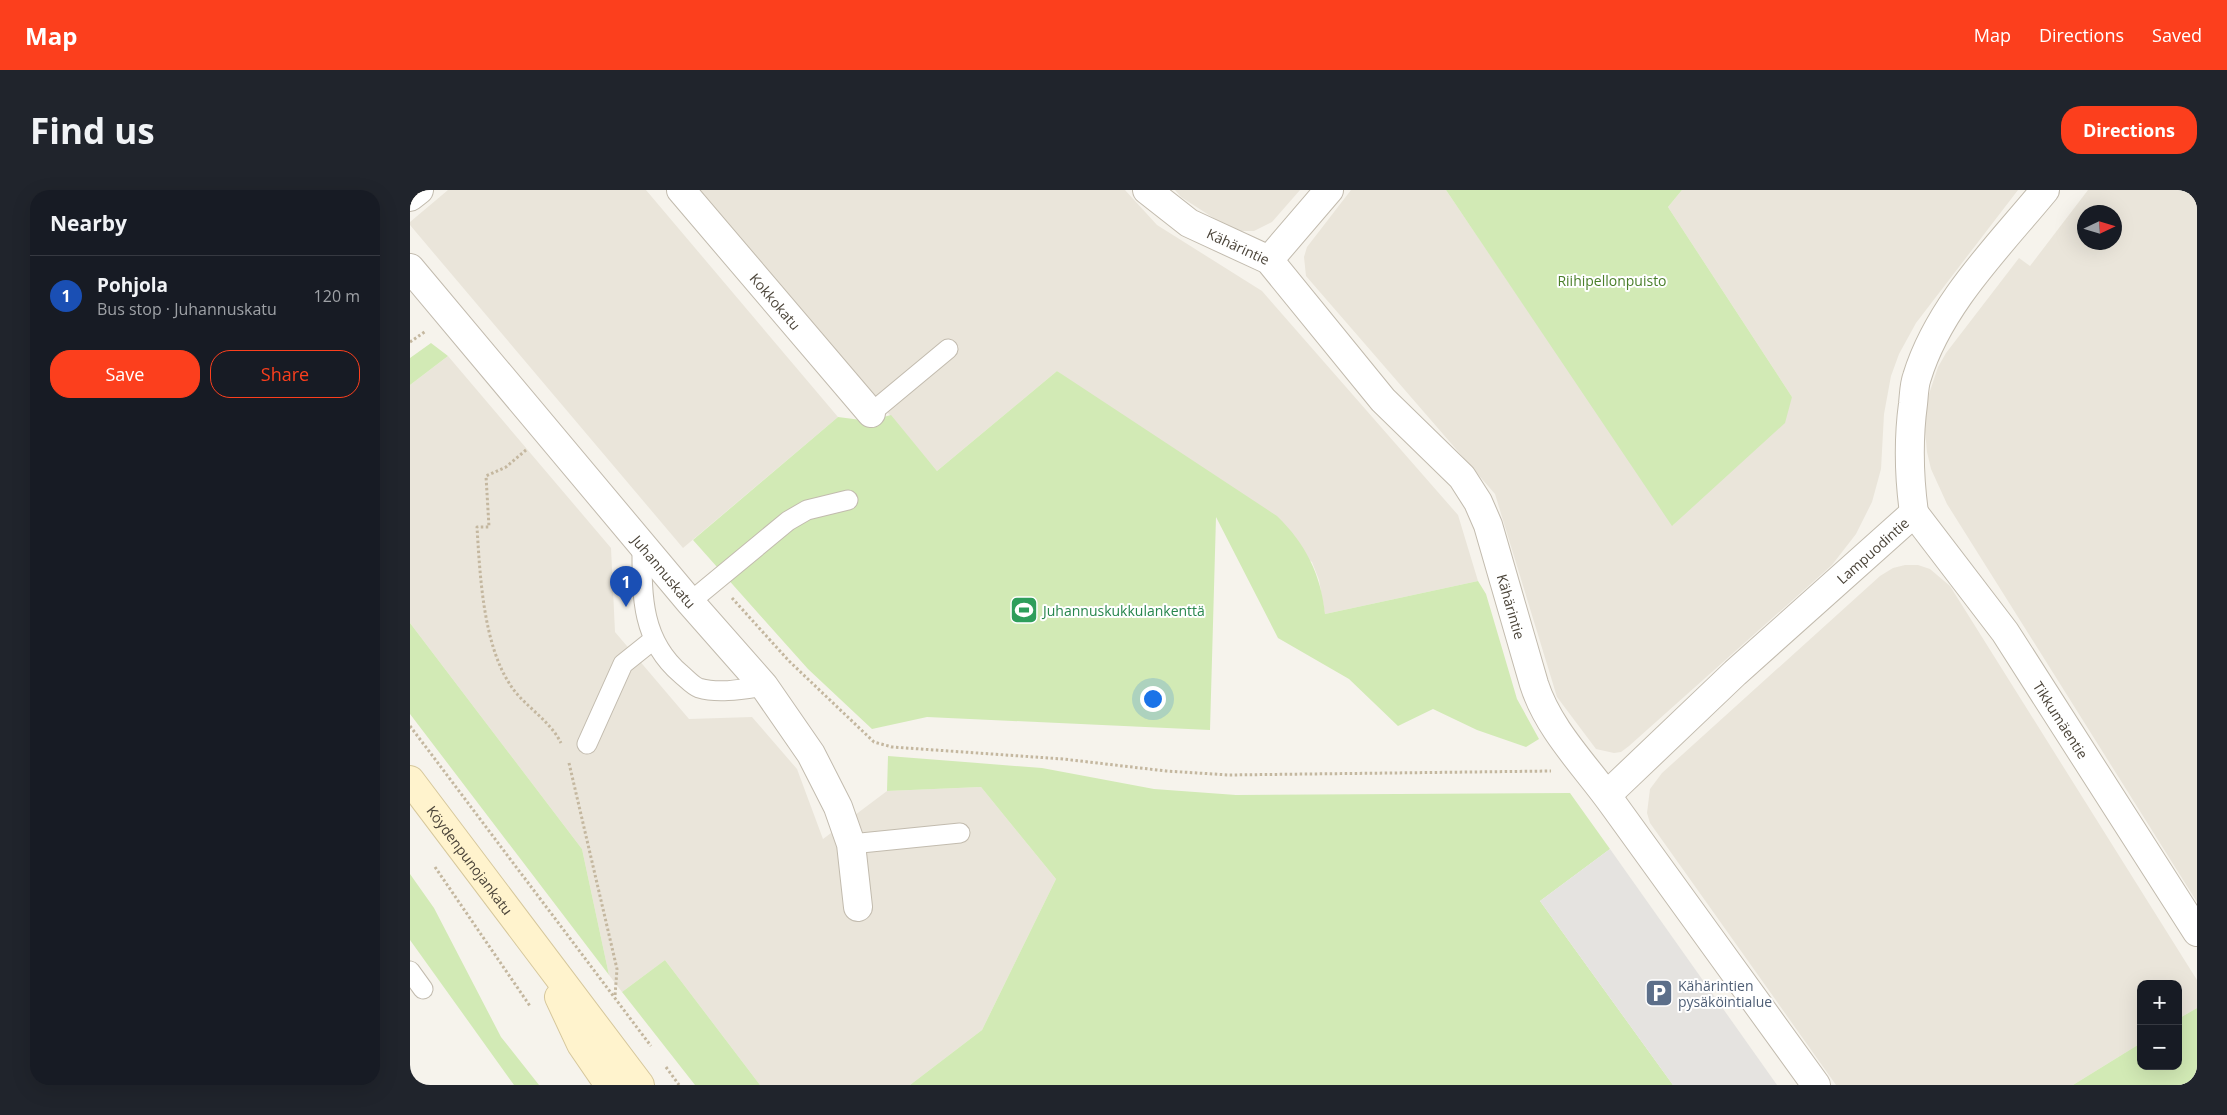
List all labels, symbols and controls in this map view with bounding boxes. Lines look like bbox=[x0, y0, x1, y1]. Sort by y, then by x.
text: Map bbox=[25, 19, 77, 52]
text: Map bbox=[1974, 23, 2011, 47]
text: Directions bbox=[2039, 23, 2124, 47]
text: Saved bbox=[2152, 23, 2202, 47]
button: Directions bbox=[2061, 106, 2197, 154]
text: Find us bbox=[30, 107, 155, 154]
north arrow bbox=[2077, 205, 2122, 250]
text: Nearby bbox=[50, 209, 127, 237]
street label: Kähärintie bbox=[1204, 223, 1273, 269]
street label: Kokkokatu bbox=[746, 269, 805, 334]
park label: Riihipellonpuisto bbox=[1557, 271, 1667, 290]
text: Pohjola bbox=[97, 272, 168, 298]
text: 1 bbox=[61, 285, 71, 307]
text: 120 m bbox=[314, 285, 360, 307]
text: Bus stop · Juhannuskatu bbox=[97, 298, 277, 320]
button: Save bbox=[50, 350, 200, 398]
button: Share bbox=[210, 350, 360, 398]
street label: Lampuodintie bbox=[1832, 513, 1913, 588]
street label: Juhannuskatu bbox=[627, 529, 701, 612]
pin: 1 bbox=[610, 566, 642, 607]
street label: Kähärintie bbox=[1493, 572, 1530, 641]
sports icon: Juhannuskukkulankenttä bbox=[1009, 595, 1039, 625]
place label: Juhannuskukkulankenttä bbox=[1041, 601, 1205, 620]
street label: Tikkumäentie bbox=[2029, 677, 2093, 762]
your location bbox=[1140, 686, 1166, 712]
street label: Köydenpunojankatu bbox=[423, 801, 518, 918]
place label: Kähärintien pysäköintialue bbox=[1678, 976, 1772, 1011]
parking icon: Kähärintien pysäköintialue bbox=[1644, 978, 1674, 1008]
map controls bbox=[2137, 980, 2182, 1070]
button: + bbox=[2137, 980, 2182, 1025]
button: − bbox=[2137, 1025, 2182, 1070]

